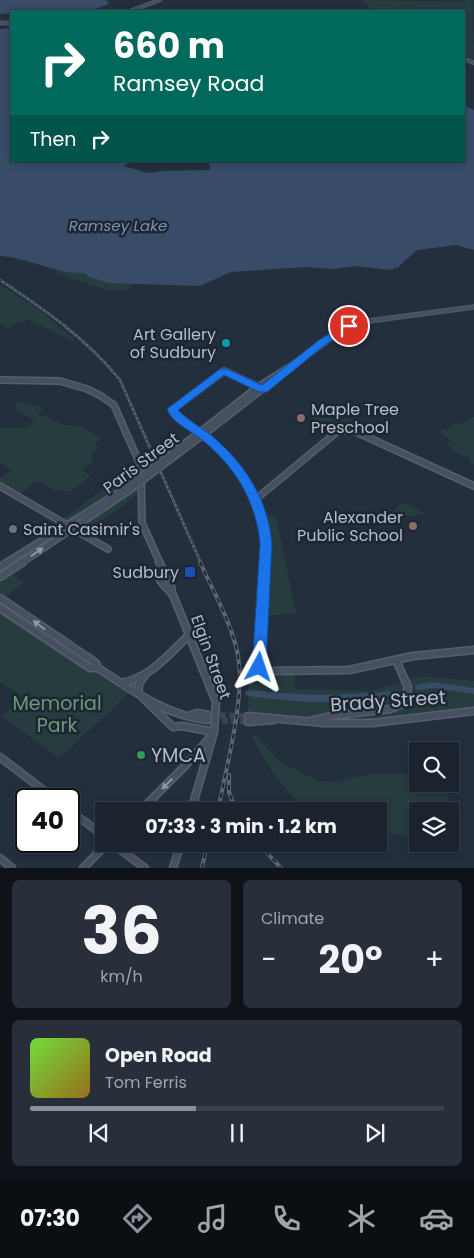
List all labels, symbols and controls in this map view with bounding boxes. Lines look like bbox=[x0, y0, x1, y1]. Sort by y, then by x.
text: 660 m bbox=[113, 21, 225, 70]
icon: right bbox=[30, 30, 95, 95]
text: Ramsey Road bbox=[113, 68, 265, 99]
icon: right bbox=[86, 125, 114, 153]
text: Then bbox=[30, 126, 76, 153]
water label: Ramsey Lake bbox=[69, 215, 167, 236]
pin bbox=[328, 305, 370, 347]
icon: arrive bbox=[335, 312, 363, 340]
place label: Art Gallery of Sudbury bbox=[130, 323, 216, 364]
marker: Art Gallery of Sudbury bbox=[220, 337, 232, 349]
place label: Maple Tree Preschool bbox=[311, 398, 399, 439]
marker: Maple Tree Preschool bbox=[295, 412, 307, 424]
street label: Paris Street bbox=[98, 427, 184, 499]
place label: Alexander Public School bbox=[297, 506, 403, 547]
place label: Saint Casimir's bbox=[23, 518, 140, 541]
marker: Alexander Public School bbox=[407, 520, 419, 532]
marker: Saint Casimir's bbox=[7, 523, 19, 535]
one-way arrow bbox=[30, 547, 43, 557]
place label: Sudbury bbox=[113, 561, 179, 584]
marker: Sudbury bbox=[183, 565, 197, 579]
street label: Elgin Street bbox=[185, 612, 237, 703]
one-way arrow bbox=[32, 620, 46, 630]
position arrow bbox=[232, 640, 284, 692]
street label: Brady Street bbox=[329, 683, 447, 719]
park label: Memorial Park bbox=[12, 690, 102, 739]
place label: YMCA bbox=[151, 742, 206, 769]
map controls bbox=[409, 742, 459, 852]
button: search bbox=[409, 742, 459, 792]
marker: YMCA bbox=[135, 749, 147, 761]
one-way arrow bbox=[161, 778, 173, 790]
speed limit sign: 40 bbox=[15, 788, 80, 853]
button: layers bbox=[409, 802, 459, 852]
text: 07:33 · 3 min · 1.2 km bbox=[145, 813, 337, 840]
text: 36 bbox=[81, 886, 162, 977]
text: Climate bbox=[261, 907, 324, 930]
text: 20° bbox=[319, 933, 383, 986]
text: − bbox=[261, 940, 276, 979]
text: + bbox=[425, 940, 444, 979]
text: km/h bbox=[100, 965, 143, 988]
text: Open Road bbox=[105, 1042, 212, 1069]
text: Tom Ferris bbox=[105, 1071, 187, 1094]
icon: previous bbox=[85, 1119, 113, 1147]
icon: pause bbox=[223, 1119, 251, 1147]
icon: next bbox=[361, 1119, 389, 1147]
icon: directions bbox=[120, 1201, 155, 1236]
icon: music bbox=[195, 1201, 230, 1236]
icon: phone bbox=[269, 1201, 304, 1236]
icon: climate bbox=[344, 1201, 379, 1236]
icon: car bbox=[419, 1201, 454, 1236]
text: 07:30 bbox=[20, 1203, 80, 1234]

